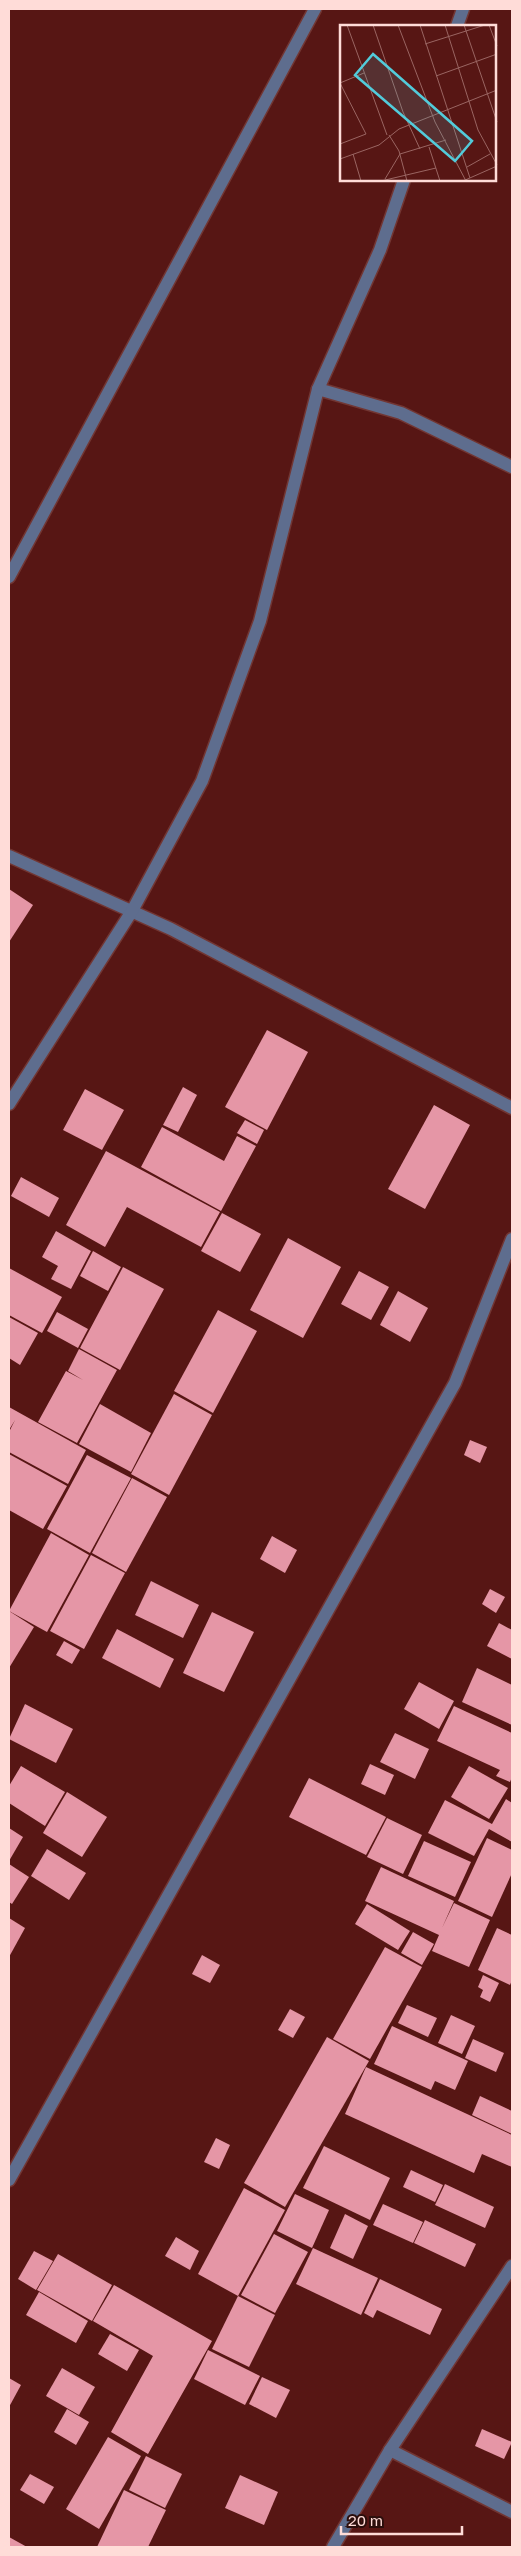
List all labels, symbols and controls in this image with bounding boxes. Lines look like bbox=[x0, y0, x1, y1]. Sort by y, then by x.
inset map bbox=[340, 25, 496, 181]
scale bar bbox=[341, 2504, 462, 2536]
text: 20 m bbox=[348, 2511, 383, 2529]

